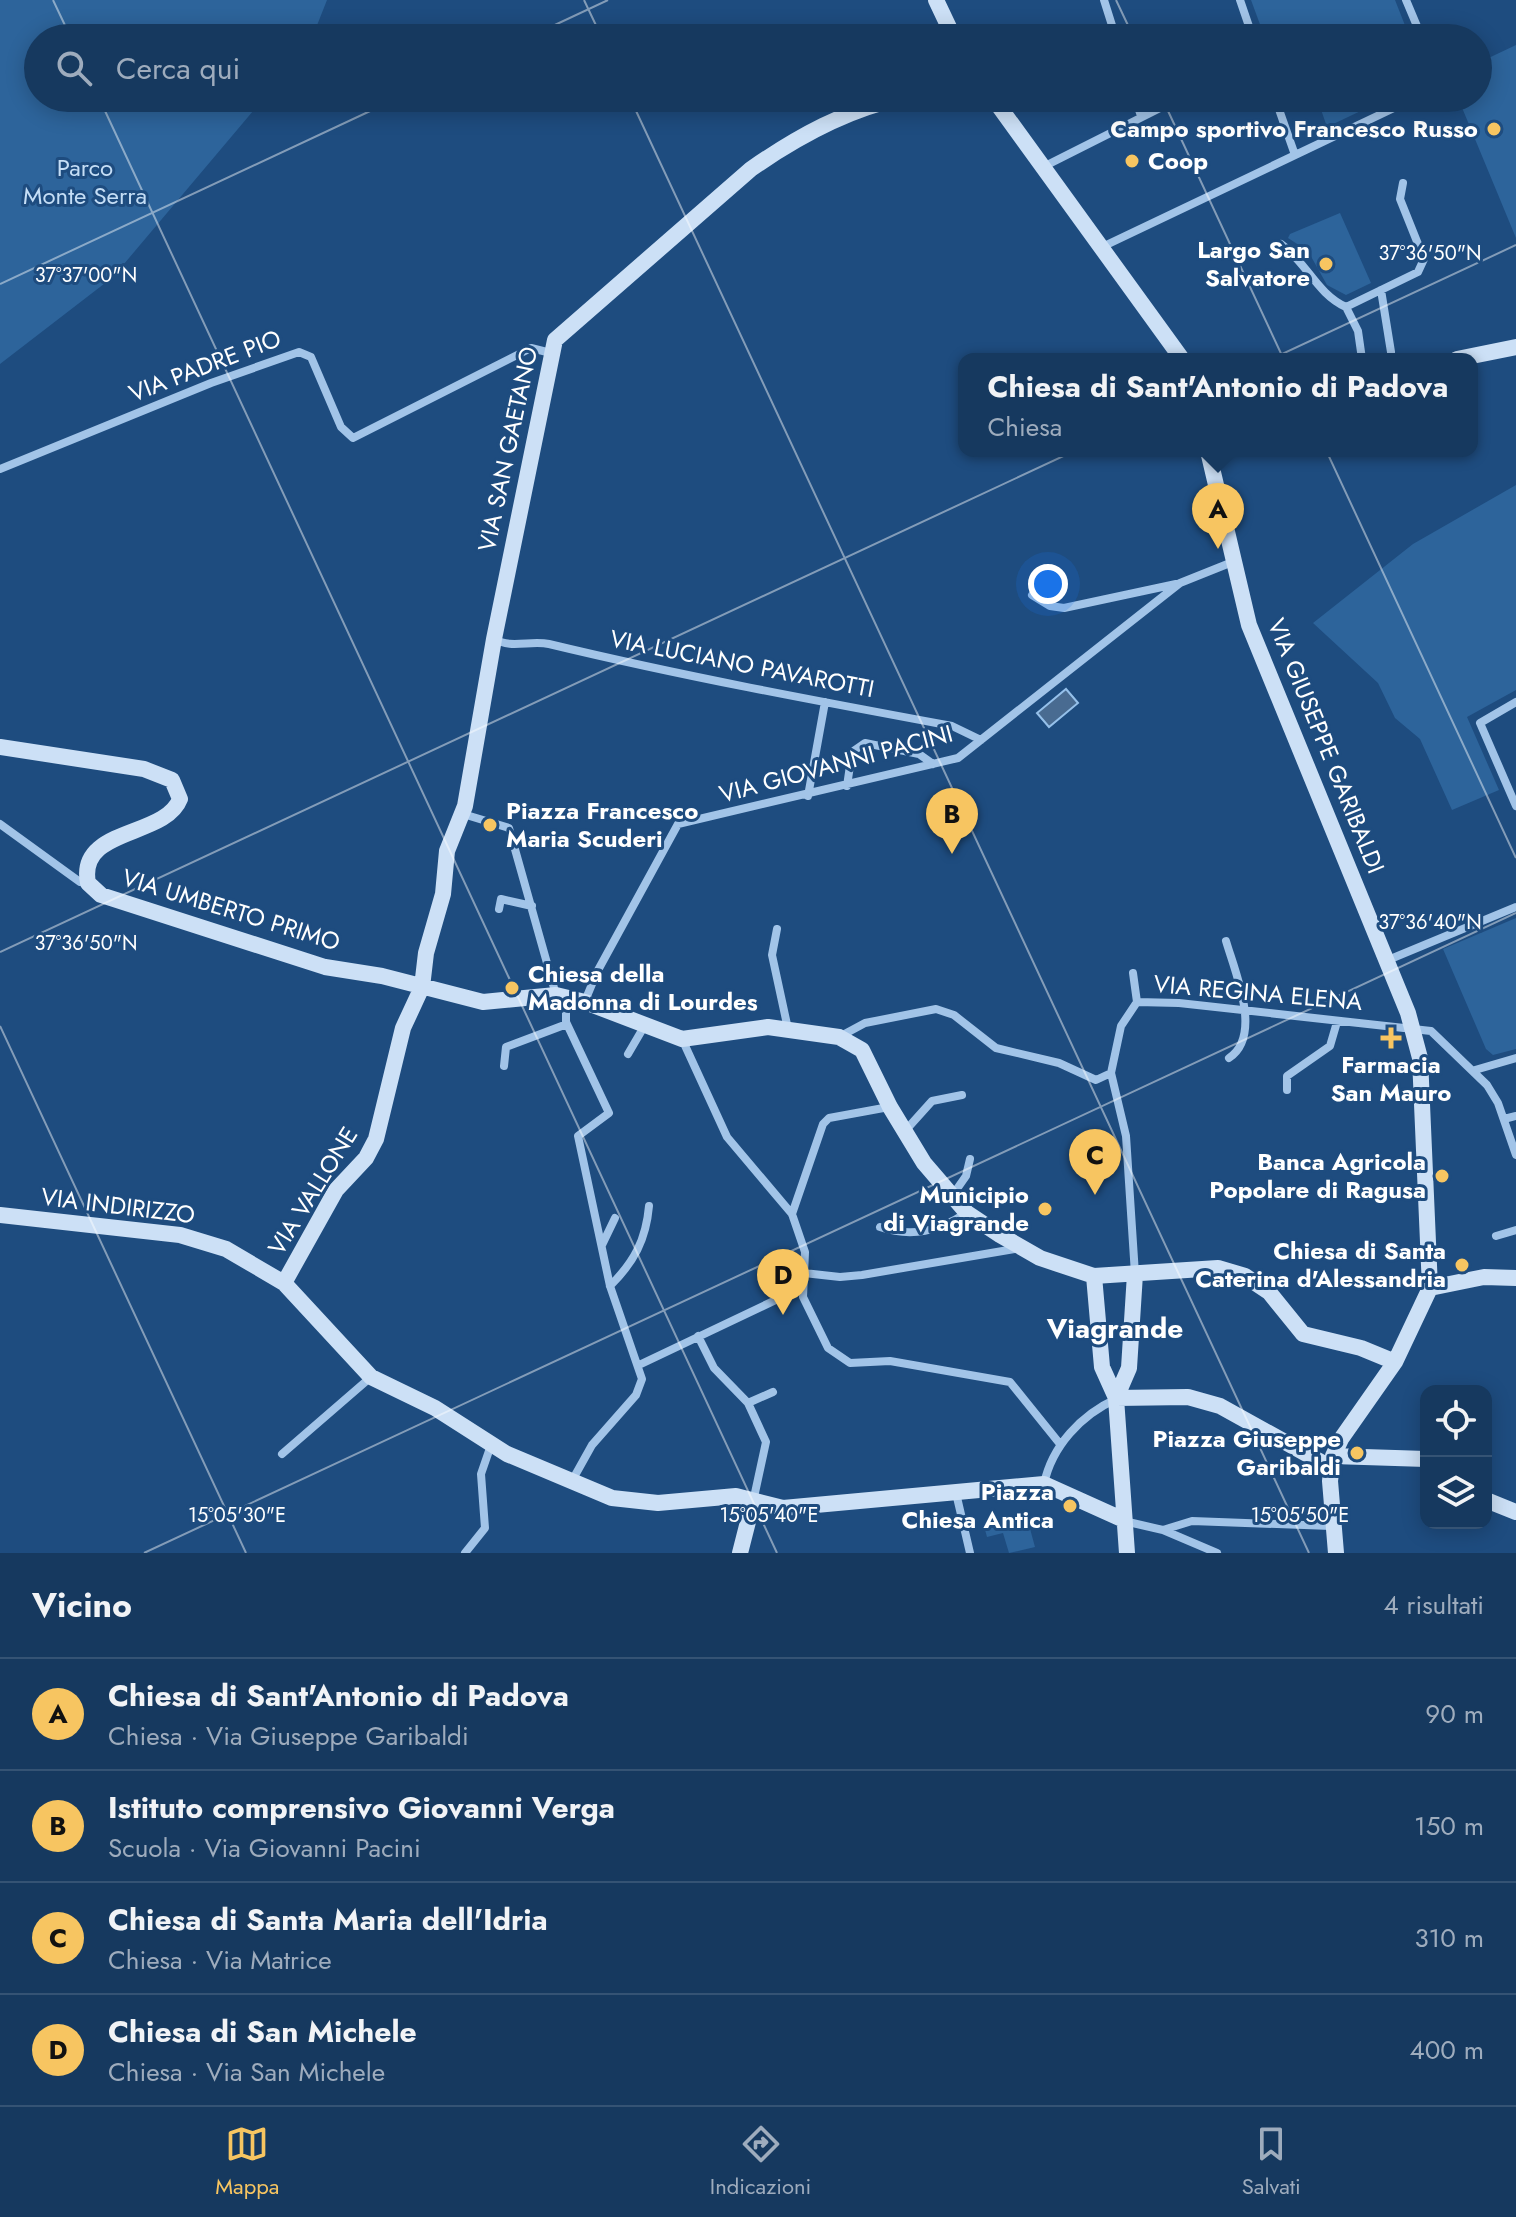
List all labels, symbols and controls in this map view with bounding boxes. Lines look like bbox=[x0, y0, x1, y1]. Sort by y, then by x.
search box bbox=[24, 24, 1492, 112]
icon: search bbox=[52, 46, 96, 90]
text: Cerca qui bbox=[116, 47, 240, 90]
place label: Campo sportivo Francesco Russo bbox=[1110, 111, 1478, 146]
marker: Campo sportivo Francesco Russo bbox=[1485, 120, 1503, 138]
place label: Coop bbox=[1148, 143, 1208, 178]
park label: Parco Monte Serra bbox=[23, 150, 147, 213]
marker: Coop bbox=[1123, 152, 1141, 170]
place label: Largo San Salvatore bbox=[1197, 232, 1310, 295]
text: 37°36'50"N bbox=[1379, 239, 1481, 268]
marker: Largo San Salvatore bbox=[1317, 255, 1335, 273]
text: 37°37'00"N bbox=[35, 261, 137, 290]
street label: VIA PADRE PIO bbox=[124, 320, 286, 411]
street label: VIA SAN GAETANO bbox=[469, 343, 546, 555]
popup bbox=[958, 353, 1478, 457]
text: Chiesa di Sant'Antonio di Padova bbox=[988, 365, 1448, 408]
text: Chiesa bbox=[988, 408, 1062, 446]
pin: A bbox=[1192, 483, 1244, 549]
your location bbox=[1028, 564, 1068, 604]
street label: VIA GIUSEPPE GARIBALDI bbox=[1259, 613, 1394, 879]
street label: VIA LUCIANO PAVAROTTI bbox=[607, 621, 877, 706]
street label: VIA GIOVANNI PACINI bbox=[715, 715, 957, 812]
pin: B bbox=[926, 788, 978, 854]
place label: Piazza Francesco Maria Scuderi bbox=[506, 793, 698, 856]
marker: Piazza Francesco Maria Scuderi bbox=[481, 816, 499, 834]
street label: VIA UMBERTO PRIMO bbox=[118, 860, 344, 959]
text: 37°36'40"N bbox=[1378, 908, 1482, 937]
text: 37°36'50"N bbox=[35, 929, 137, 958]
place label: Chiesa della Madonna di Lourdes bbox=[528, 956, 758, 1019]
street label: VIA REGINA ELENA bbox=[1152, 966, 1364, 1019]
marker: Chiesa della Madonna di Lourdes bbox=[503, 979, 521, 997]
marker: Farmacia San Mauro bbox=[1382, 1029, 1400, 1047]
place label: Farmacia San Mauro bbox=[1331, 1047, 1451, 1110]
street label: VIA VALLONE bbox=[259, 1120, 366, 1262]
pin: C bbox=[1069, 1129, 1121, 1195]
place label: Banca Agricola Popolare di Ragusa bbox=[1209, 1144, 1426, 1207]
marker: Banca Agricola Popolare di Ragusa bbox=[1433, 1167, 1451, 1185]
place label: Municipio di Viagrande bbox=[883, 1177, 1029, 1240]
street label: VIA INDIRIZZO bbox=[39, 1179, 197, 1232]
marker: Municipio di Viagrande bbox=[1036, 1200, 1054, 1218]
place label: Chiesa di Santa Caterina d'Alessandria bbox=[1195, 1233, 1446, 1296]
pin: D bbox=[757, 1249, 809, 1315]
marker: Chiesa di Santa Caterina d'Alessandria bbox=[1453, 1256, 1471, 1274]
district label: Viagrande bbox=[1046, 1308, 1183, 1349]
map controls bbox=[1420, 1385, 1492, 1529]
button: locate bbox=[1420, 1385, 1492, 1457]
place label: Piazza Giuseppe Garibaldi bbox=[1153, 1421, 1341, 1484]
marker: Piazza Giuseppe Garibaldi bbox=[1348, 1444, 1366, 1462]
button: layers bbox=[1420, 1457, 1492, 1529]
place label: Piazza Chiesa Antica bbox=[902, 1474, 1054, 1537]
marker: Piazza Chiesa Antica bbox=[1061, 1497, 1079, 1515]
text: 15°05'30"E bbox=[188, 1501, 286, 1530]
text: 15°05'40"E bbox=[720, 1501, 818, 1530]
text: 15°05'50"E bbox=[1251, 1501, 1349, 1530]
text: Vicino bbox=[32, 1581, 132, 1630]
text: 4 risultati bbox=[1384, 1586, 1484, 1624]
text: Chiesa di Sant'Antonio di Padova bbox=[108, 1674, 569, 1717]
text: A bbox=[48, 1695, 68, 1733]
text: 90 m bbox=[1425, 1695, 1484, 1733]
text: Chiesa · Via Giuseppe Garibaldi bbox=[108, 1717, 469, 1755]
text: Istituto comprensivo Giovanni Verga bbox=[108, 1786, 615, 1829]
text: B bbox=[49, 1807, 67, 1845]
text: 150 m bbox=[1414, 1807, 1484, 1845]
text: Scuola · Via Giovanni Pacini bbox=[108, 1829, 421, 1867]
text: Chiesa di Santa Maria dell'Idria bbox=[108, 1898, 548, 1941]
text: C bbox=[49, 1919, 67, 1957]
text: 310 m bbox=[1414, 1919, 1484, 1957]
text: Chiesa · Via Matrice bbox=[108, 1941, 332, 1979]
text: Chiesa di San Michele bbox=[108, 2010, 417, 2053]
text: D bbox=[48, 2031, 68, 2069]
text: 400 m bbox=[1410, 2031, 1484, 2069]
text: Chiesa · Via San Michele bbox=[108, 2053, 385, 2091]
tab: Mappa bbox=[215, 2122, 279, 2202]
tab: Indicazioni bbox=[710, 2122, 811, 2202]
tab: Salvati bbox=[1242, 2122, 1301, 2202]

